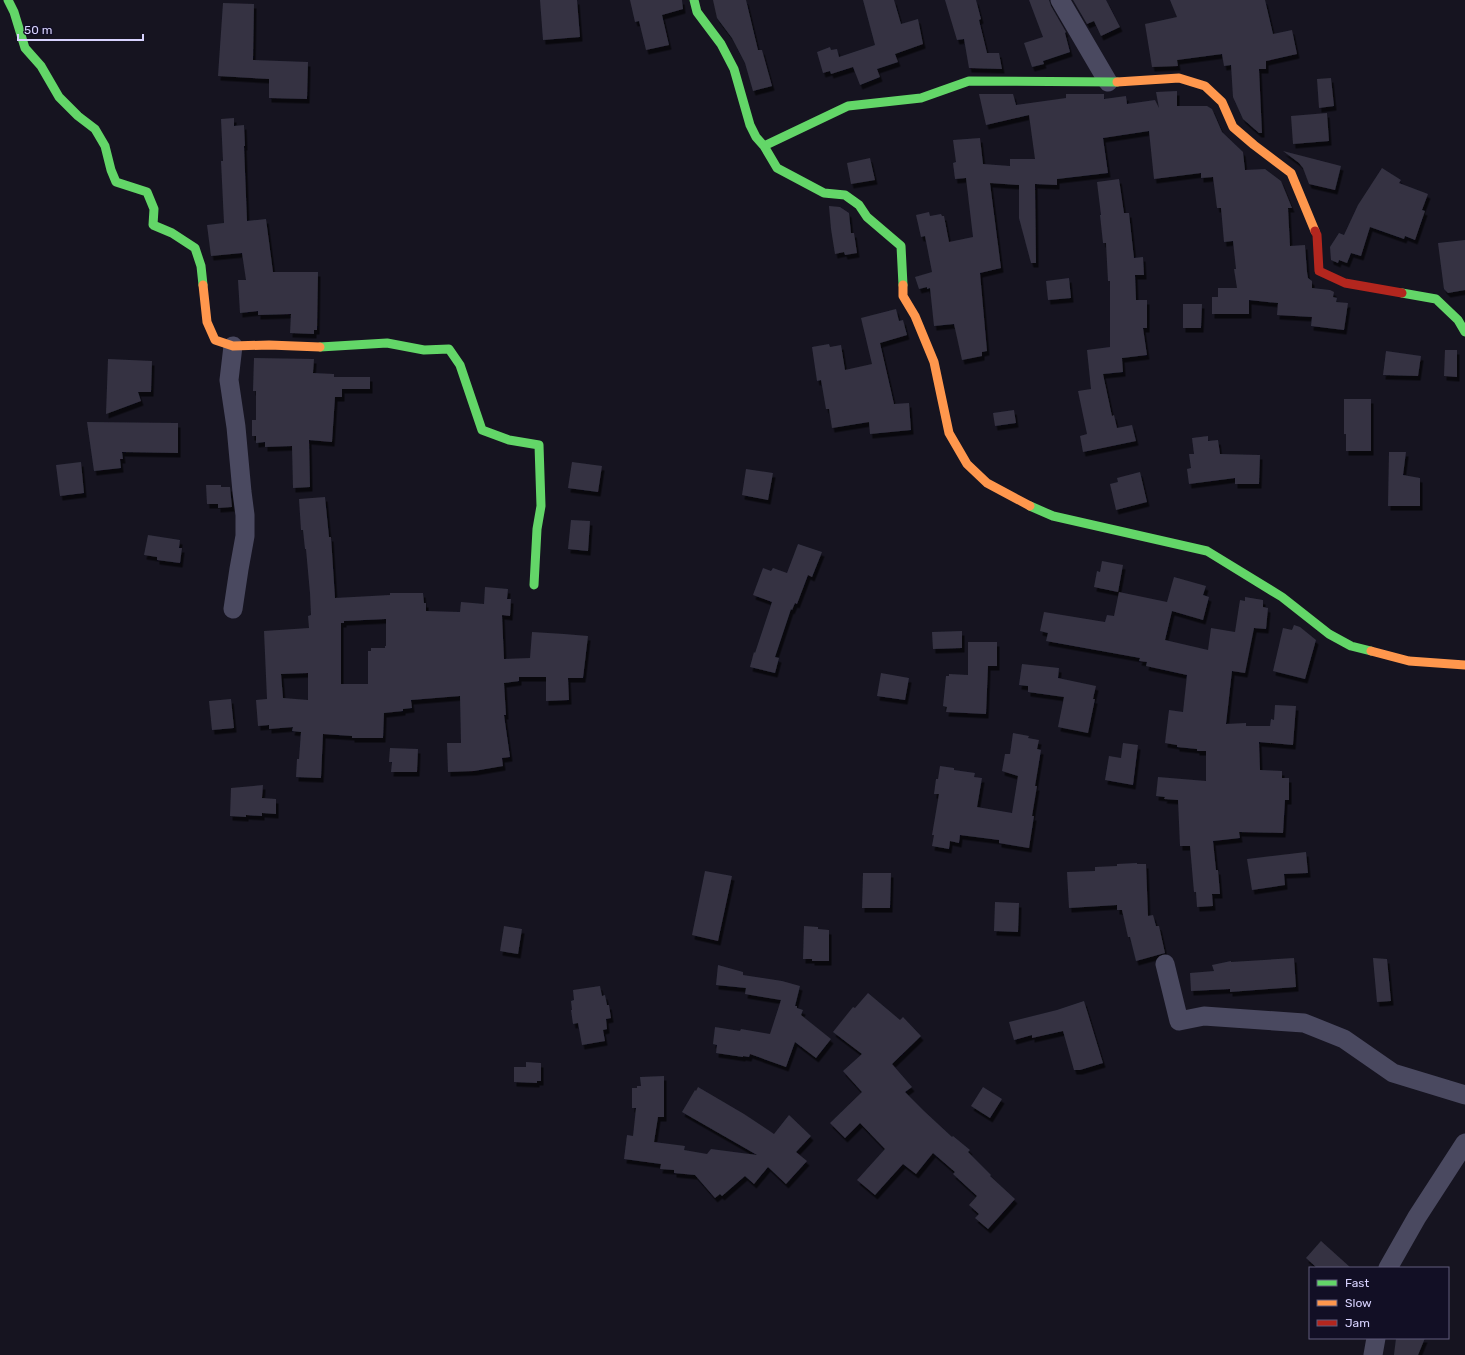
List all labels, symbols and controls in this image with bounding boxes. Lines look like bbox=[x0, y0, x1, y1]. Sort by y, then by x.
scale bar bbox=[18, 16, 143, 42]
text: 50 m bbox=[24, 23, 52, 37]
legend bbox=[1309, 1267, 1449, 1339]
text: Fast bbox=[1345, 1276, 1369, 1290]
text: Slow bbox=[1345, 1296, 1372, 1310]
text: Jam bbox=[1345, 1316, 1370, 1330]

